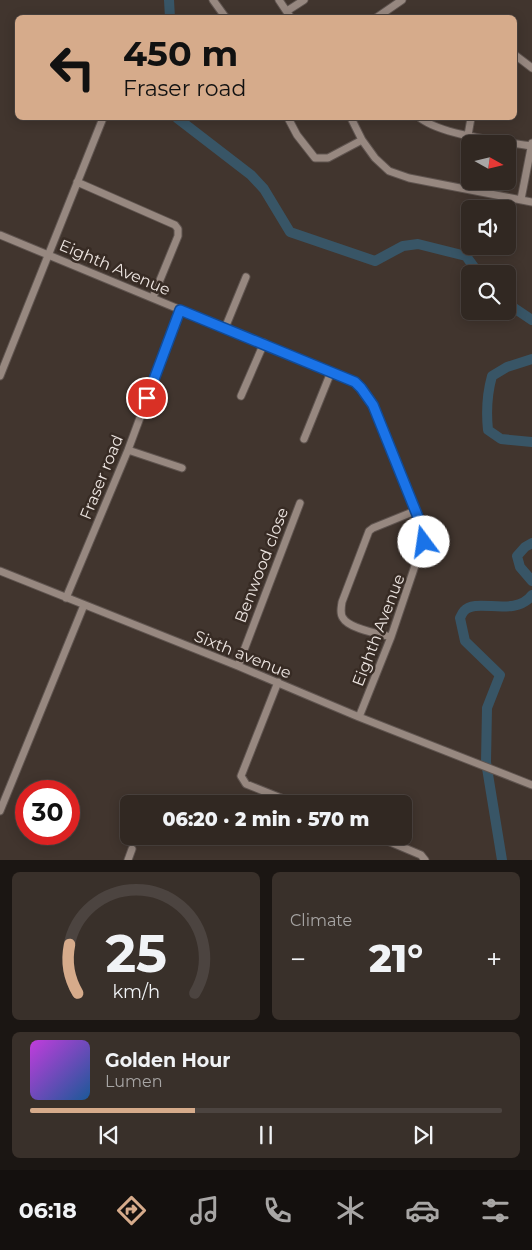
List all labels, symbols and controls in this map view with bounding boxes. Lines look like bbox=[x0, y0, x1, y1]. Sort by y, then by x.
text: 450 m bbox=[123, 32, 238, 75]
icon: left bbox=[40, 35, 105, 100]
text: Fraser road bbox=[123, 75, 246, 102]
north arrow bbox=[461, 135, 516, 190]
map controls bbox=[461, 135, 516, 320]
button: sound bbox=[461, 200, 516, 255]
street label: Eighth Avenue bbox=[56, 236, 173, 299]
button: search bbox=[461, 265, 516, 320]
pin bbox=[126, 377, 168, 419]
icon: arrive bbox=[133, 384, 161, 412]
street label: Fraser road bbox=[76, 432, 127, 522]
street label: Benwood close bbox=[231, 505, 292, 626]
position arrow bbox=[397, 515, 449, 567]
street label: Eighth Avenue bbox=[348, 571, 409, 689]
street label: Sixth avenue bbox=[192, 626, 294, 683]
speed limit sign: 30 bbox=[15, 780, 80, 845]
text: 06:20 · 2 min · 570 m bbox=[163, 808, 369, 831]
text: Climate bbox=[290, 911, 352, 930]
text: 25 bbox=[105, 922, 167, 985]
text: 21° bbox=[369, 935, 423, 982]
text: − bbox=[290, 942, 306, 976]
text: + bbox=[486, 942, 502, 976]
text: km/h bbox=[112, 981, 160, 1002]
text: Golden Hour bbox=[105, 1049, 231, 1072]
text: Lumen bbox=[105, 1072, 163, 1091]
icon: previous bbox=[95, 1121, 123, 1149]
icon: pause bbox=[252, 1121, 280, 1149]
icon: next bbox=[409, 1121, 437, 1149]
icon: directions bbox=[114, 1193, 149, 1228]
icon: music bbox=[187, 1193, 222, 1228]
icon: phone bbox=[260, 1193, 295, 1228]
icon: climate bbox=[333, 1193, 368, 1228]
icon: car bbox=[405, 1193, 440, 1228]
icon: filters bbox=[478, 1193, 513, 1228]
text: 06:18 bbox=[19, 1197, 77, 1224]

